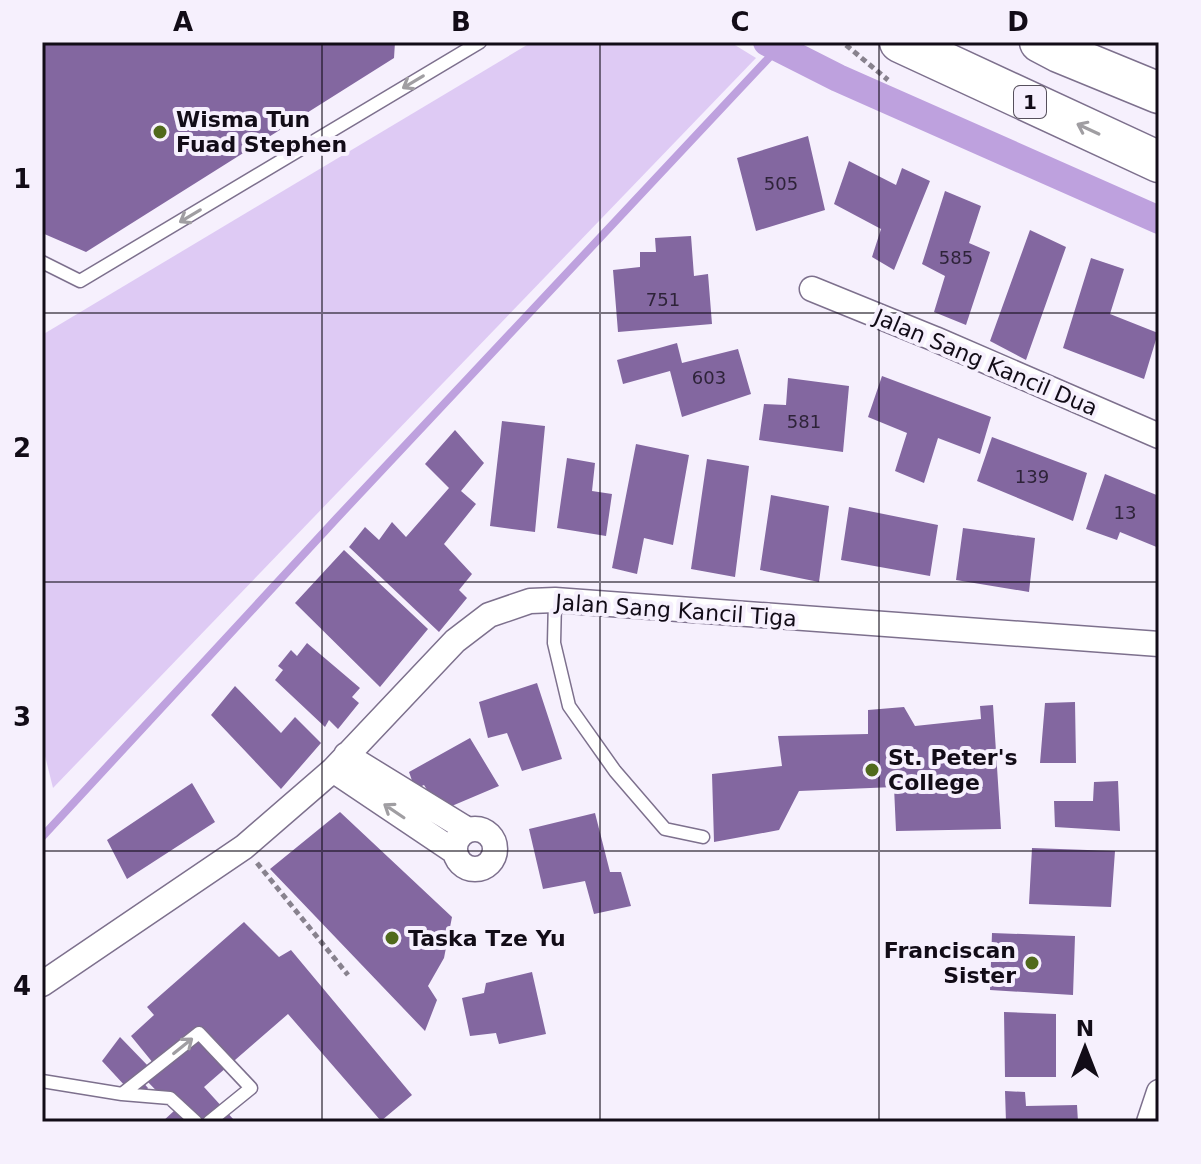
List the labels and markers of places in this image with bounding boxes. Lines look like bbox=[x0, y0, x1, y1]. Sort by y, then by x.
place label: Wisma Tun Fuad Stephen bbox=[176, 107, 347, 157]
marker: Wisma Tun Fuad Stephen bbox=[151, 123, 169, 141]
place label: St. Peter's College bbox=[888, 745, 1018, 795]
marker: St. Peter's College bbox=[863, 761, 881, 779]
place label: Taska Tze Yu bbox=[408, 926, 566, 951]
marker: Taska Tze Yu bbox=[383, 929, 401, 947]
place label: Franciscan Sister bbox=[884, 938, 1016, 988]
marker: Franciscan Sister bbox=[1023, 954, 1041, 972]

